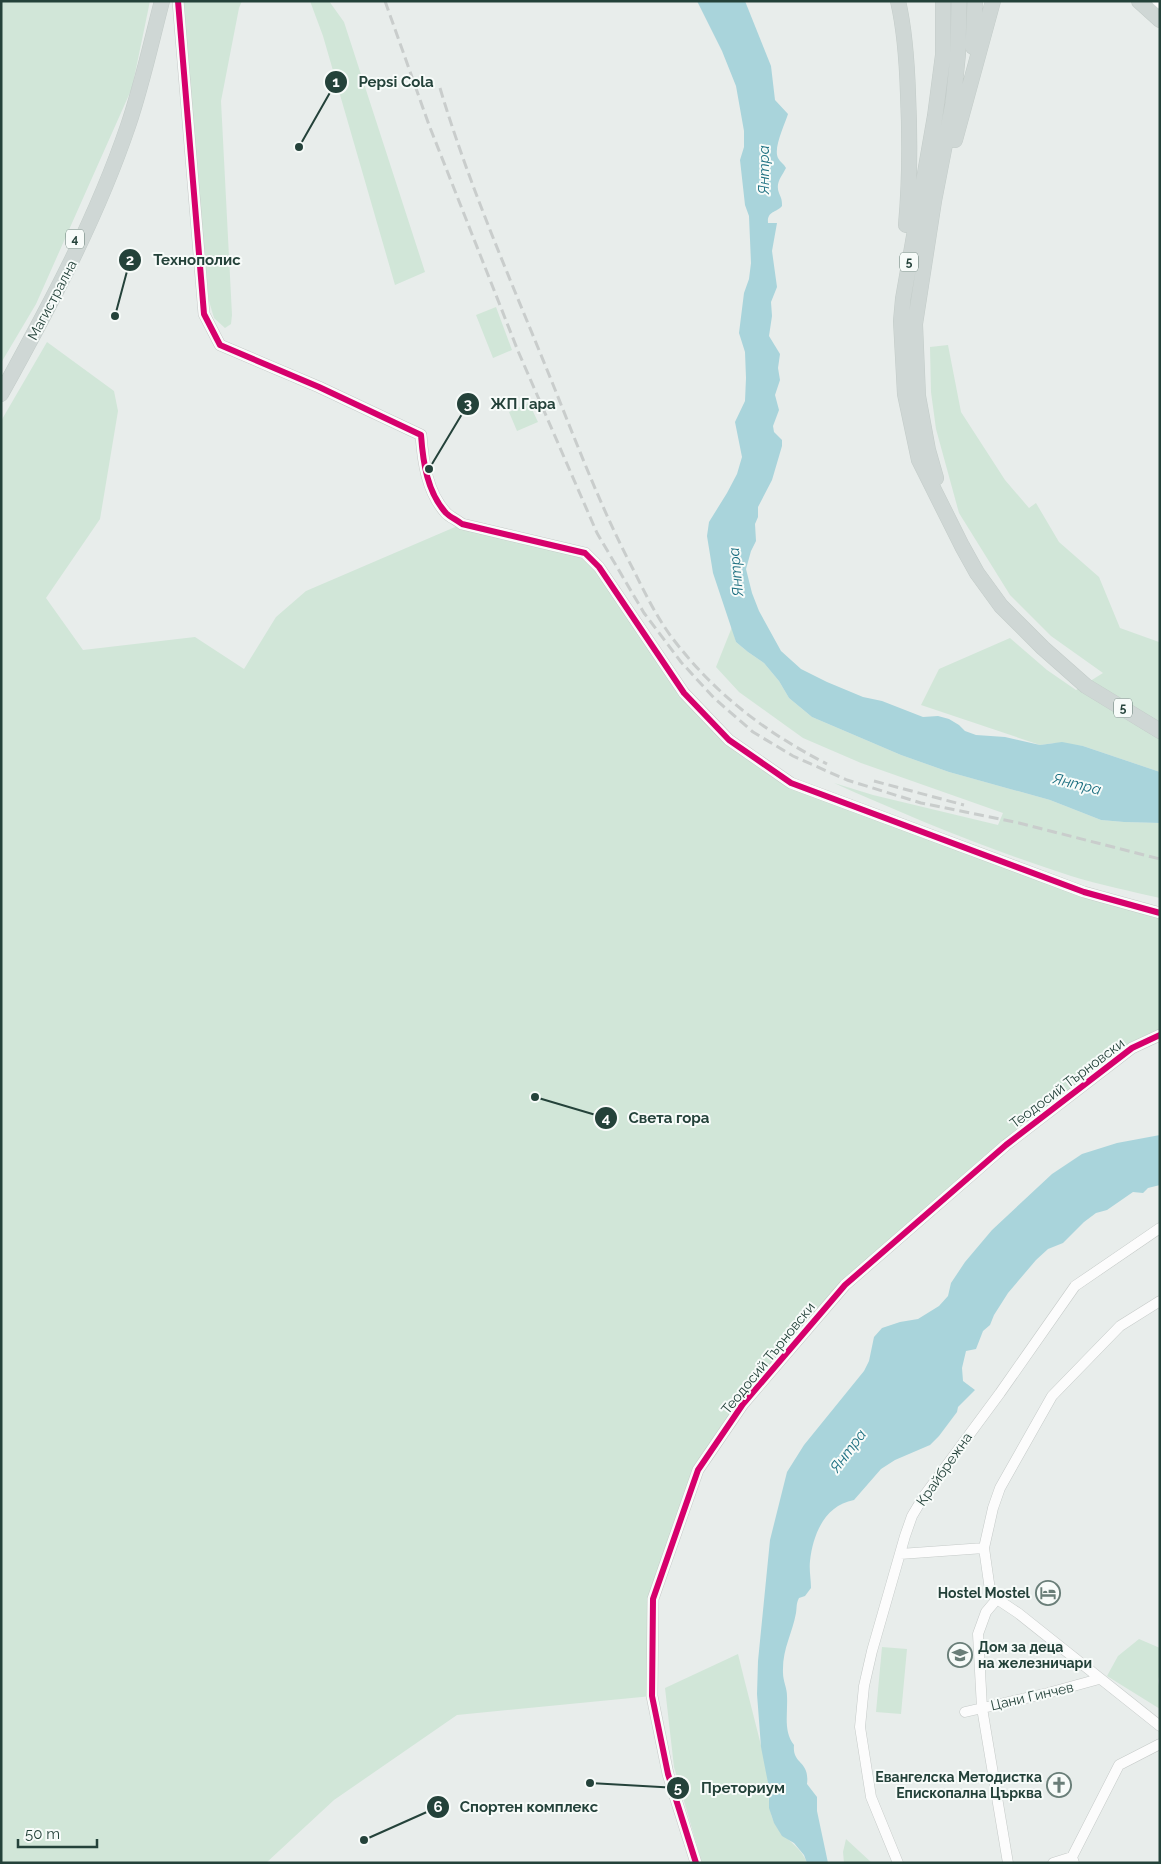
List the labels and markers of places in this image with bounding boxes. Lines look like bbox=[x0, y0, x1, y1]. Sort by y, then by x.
callout: Pepsi Cola bbox=[323, 67, 443, 97]
callout: Технополис bbox=[118, 245, 250, 275]
callout: ЖП Гара bbox=[455, 389, 566, 419]
callout: Света гора bbox=[593, 1103, 719, 1133]
hotel icon: Hostel Mostel bbox=[1035, 1580, 1061, 1606]
place label: Hostel Mostel bbox=[938, 1585, 1031, 1601]
place label: Дом за деца на железничари bbox=[978, 1639, 1092, 1671]
school or university icon: Дом за деца на железничари bbox=[947, 1642, 973, 1668]
place label: Евангелска Методистка Епископална Църква bbox=[875, 1769, 1042, 1801]
church icon: Евангелска Методистка Епископална Църква bbox=[1046, 1772, 1072, 1798]
callout: Преториум bbox=[666, 1773, 795, 1803]
callout: Спортен комплекс bbox=[425, 1792, 609, 1822]

